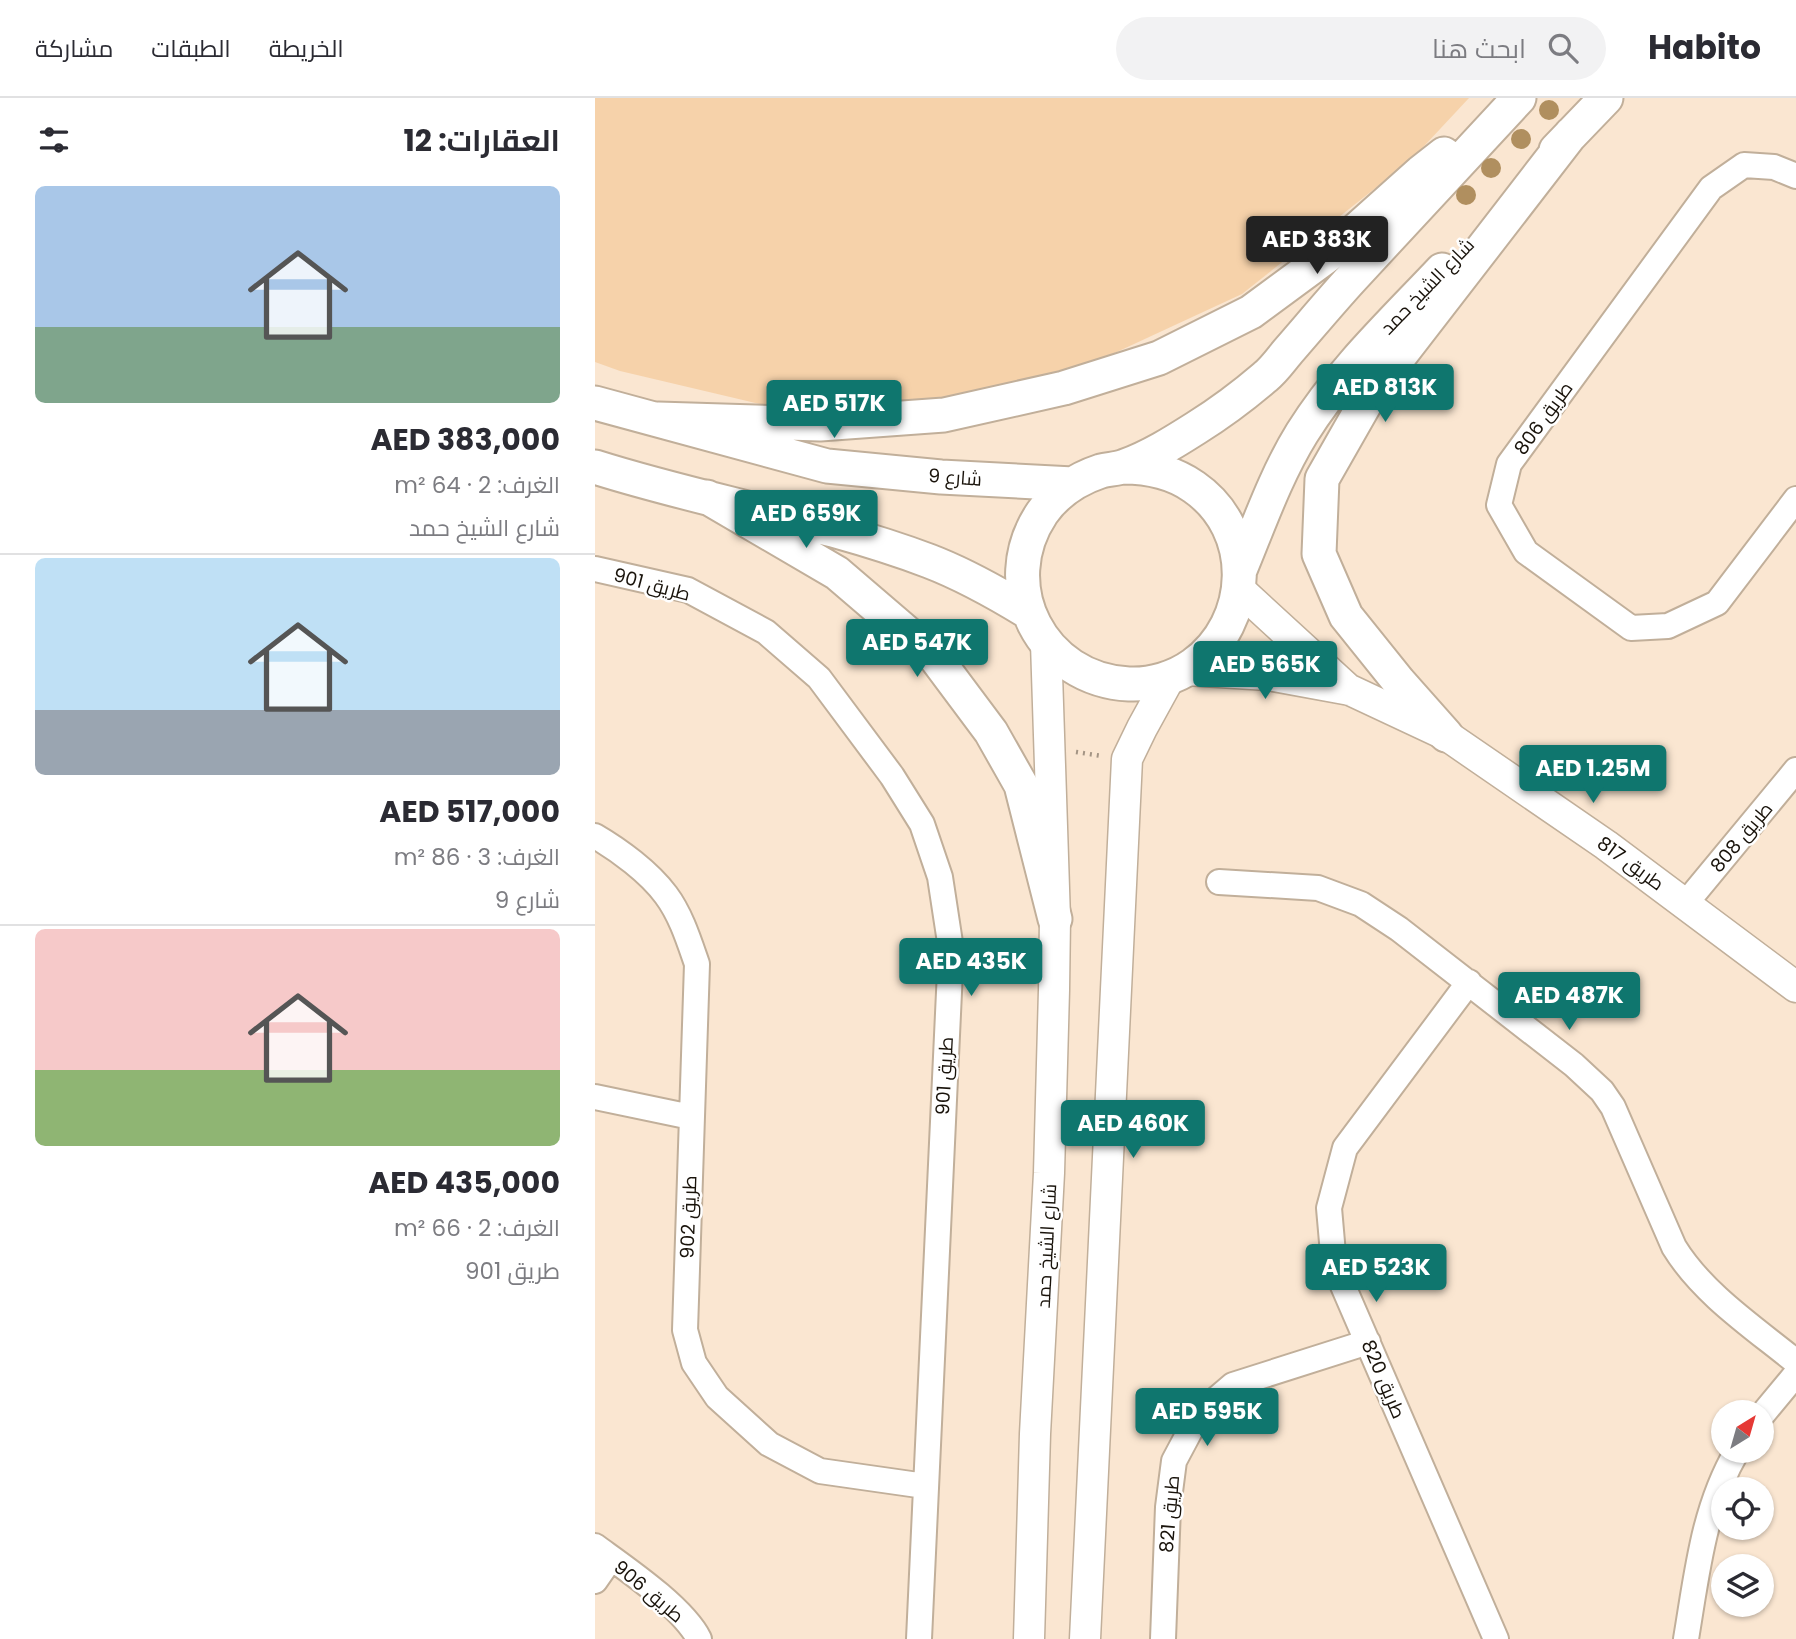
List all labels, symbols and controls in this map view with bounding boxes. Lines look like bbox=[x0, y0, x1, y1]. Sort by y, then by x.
search box bbox=[1116, 17, 1606, 80]
text: Habito bbox=[1648, 24, 1761, 71]
icon: search bbox=[1544, 29, 1582, 67]
text: ابحث هنا bbox=[1432, 31, 1526, 67]
text: مشاركة bbox=[35, 32, 113, 65]
text: الطبقات bbox=[151, 32, 231, 65]
text: الخريطة bbox=[269, 32, 344, 65]
text: العقارات: 12 bbox=[403, 119, 560, 162]
icon: filters bbox=[35, 121, 73, 159]
pin: AED 383K bbox=[1245, 216, 1389, 276]
text: AED 383K bbox=[1262, 223, 1372, 255]
icon: home bbox=[235, 232, 361, 358]
street label: شارع الشيخ حمد bbox=[1374, 232, 1480, 341]
pin: AED 813K bbox=[1313, 364, 1457, 424]
text: AED 813K bbox=[1333, 371, 1437, 403]
street label: طريق 806 bbox=[1508, 376, 1579, 460]
pin: AED 517K bbox=[762, 380, 906, 440]
text: AED 517K bbox=[783, 387, 885, 419]
text: AED 383,000 bbox=[370, 418, 560, 461]
street label: شارع 9 bbox=[927, 462, 983, 493]
text: الغرف: 2 · 64 m² bbox=[394, 469, 560, 501]
pin: AED 659K bbox=[734, 490, 878, 550]
text: AED 659K bbox=[751, 497, 861, 529]
text: شارع الشيخ حمد bbox=[409, 512, 560, 544]
street label: طريق 901 bbox=[610, 561, 693, 608]
icon: home bbox=[235, 604, 361, 730]
pin: AED 547K bbox=[845, 620, 989, 679]
text: AED 547K bbox=[862, 626, 972, 658]
pin: AED 565K bbox=[1193, 642, 1337, 701]
text: AED 565K bbox=[1209, 648, 1321, 680]
pin: AED 1.25M bbox=[1513, 746, 1673, 805]
text: AED 1.25M bbox=[1535, 752, 1651, 784]
text: AED 517,000 bbox=[379, 790, 560, 833]
street label: طريق 808 bbox=[1704, 796, 1779, 878]
street label: طريق 817 bbox=[1592, 830, 1670, 897]
text: الغرف: 3 · 86 m² bbox=[394, 841, 560, 873]
text: شارع 9 bbox=[495, 884, 560, 916]
pin: AED 435K bbox=[899, 939, 1043, 998]
text: AED 435K bbox=[915, 945, 1027, 977]
pin: AED 487K bbox=[1497, 972, 1641, 1032]
icon: home bbox=[235, 975, 361, 1101]
text: AED 487K bbox=[1514, 979, 1624, 1011]
street label: طريق 901 bbox=[929, 1036, 960, 1116]
pin: AED 460K bbox=[1061, 1100, 1205, 1160]
text: AED 460K bbox=[1077, 1107, 1189, 1139]
text: AED 435,000 bbox=[368, 1161, 560, 1204]
street label: طريق 902 bbox=[674, 1175, 703, 1259]
street label: شارع الشيخ حمد bbox=[1030, 1183, 1063, 1309]
text: الغرف: 2 · 66 m² bbox=[394, 1212, 560, 1244]
pin: AED 523K bbox=[1304, 1244, 1448, 1304]
text: AED 523K bbox=[1321, 1251, 1431, 1283]
text: طريق 901 bbox=[465, 1255, 560, 1287]
street label: طريق 820 bbox=[1355, 1336, 1412, 1423]
pin: AED 595K bbox=[1135, 1388, 1279, 1448]
text: AED 595K bbox=[1151, 1395, 1263, 1427]
north arrow bbox=[1711, 1400, 1775, 1463]
map controls bbox=[1711, 1400, 1774, 1617]
street label: طريق 821 bbox=[1153, 1474, 1186, 1554]
button: locate bbox=[1711, 1477, 1774, 1540]
street label: طريق 906 bbox=[608, 1554, 690, 1629]
button: layers bbox=[1711, 1554, 1774, 1617]

